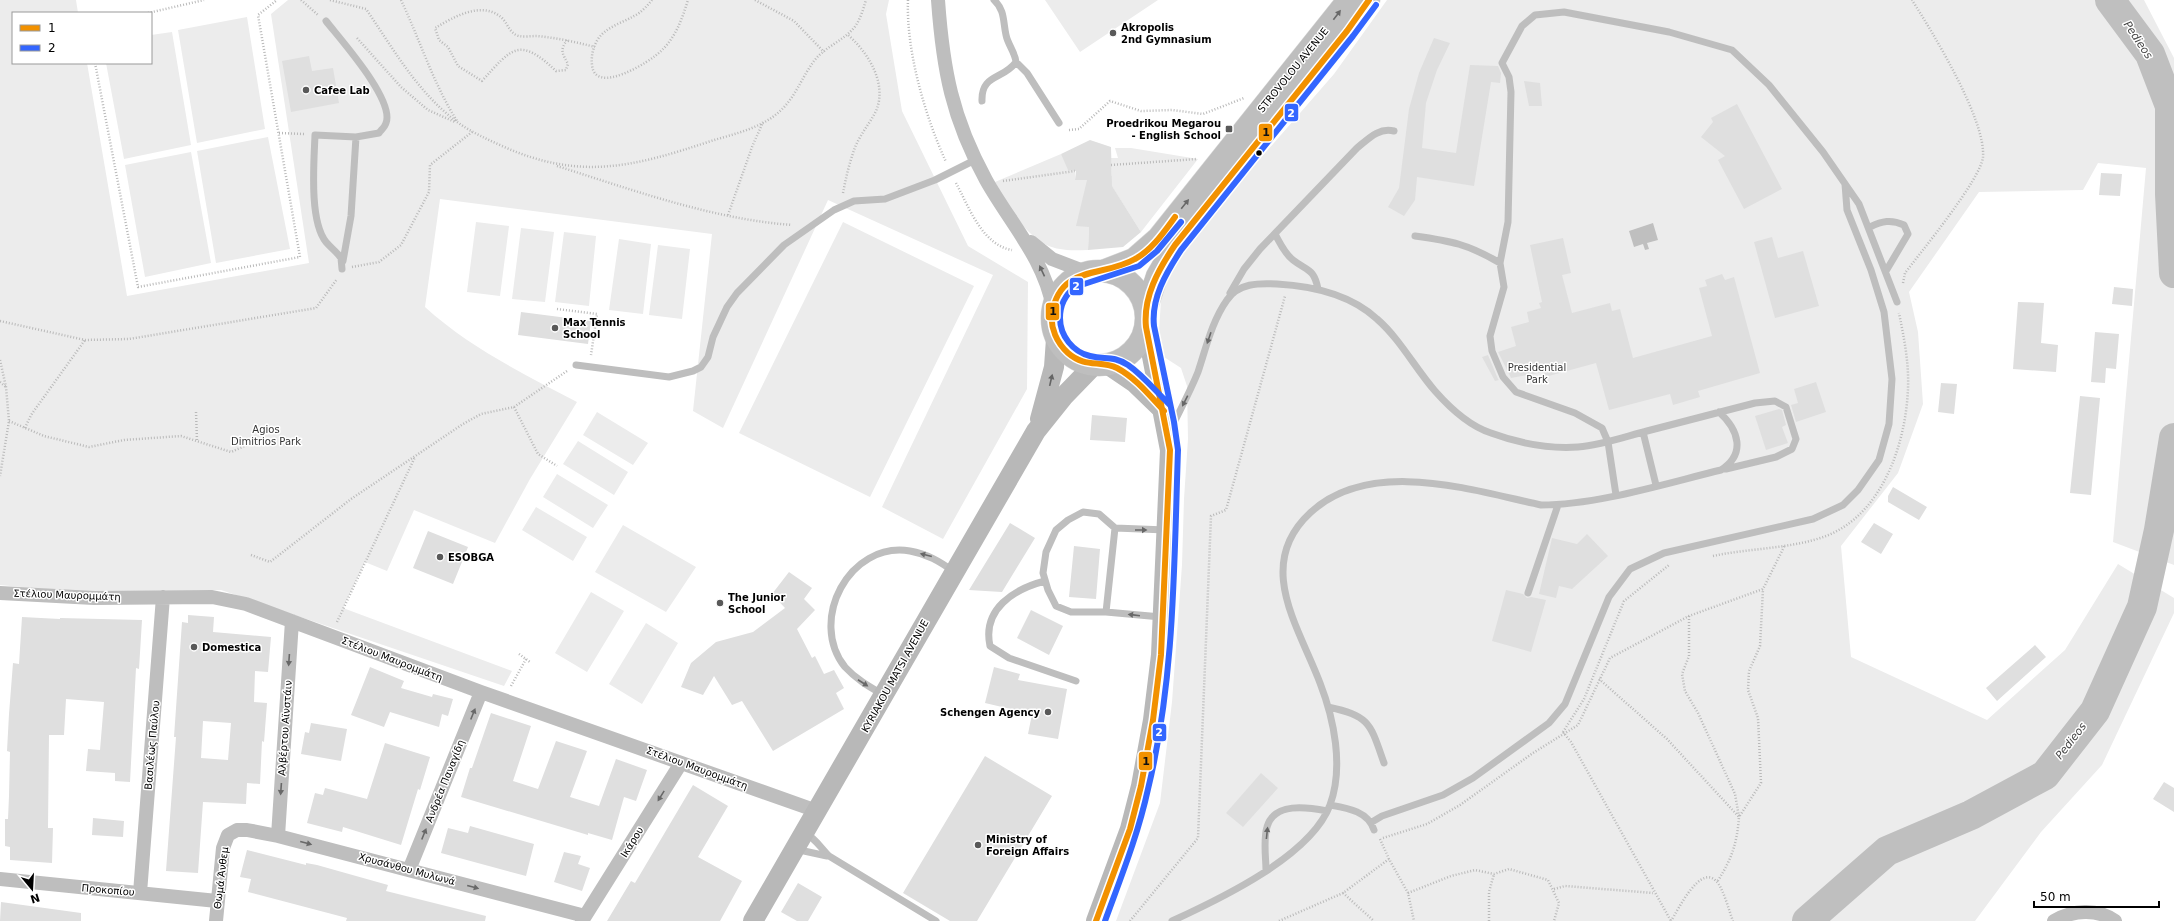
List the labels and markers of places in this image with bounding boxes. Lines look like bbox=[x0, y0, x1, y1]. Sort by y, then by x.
place label: Akropolis 2nd Gymnasium bbox=[1121, 22, 1212, 45]
marker: Akropolis 2nd Gymnasium bbox=[1108, 28, 1118, 38]
marker: Cafee Lab bbox=[301, 85, 311, 95]
place label: Cafee Lab bbox=[314, 85, 370, 96]
place label: Proedrikou Megarou - English School bbox=[1106, 118, 1221, 141]
marker: Proedrikou Megarou - English School bbox=[1224, 124, 1234, 134]
unlabelled marker bbox=[1254, 148, 1264, 158]
place label: Max Tennis School bbox=[563, 317, 626, 340]
marker: Max Tennis School bbox=[550, 323, 560, 333]
marker: ESOBGA bbox=[435, 552, 445, 562]
place label: ESOBGA bbox=[448, 552, 494, 563]
place label: The Junior School bbox=[728, 592, 785, 615]
marker: The Junior School bbox=[715, 598, 725, 608]
marker: Domestica bbox=[189, 642, 199, 652]
place label: Domestica bbox=[202, 642, 261, 653]
place label: Schengen Agency bbox=[940, 707, 1040, 718]
marker: Schengen Agency bbox=[1043, 707, 1053, 717]
place label: Ministry of Foreign Affairs bbox=[986, 834, 1069, 857]
marker: Ministry of Foreign Affairs bbox=[973, 840, 983, 850]

